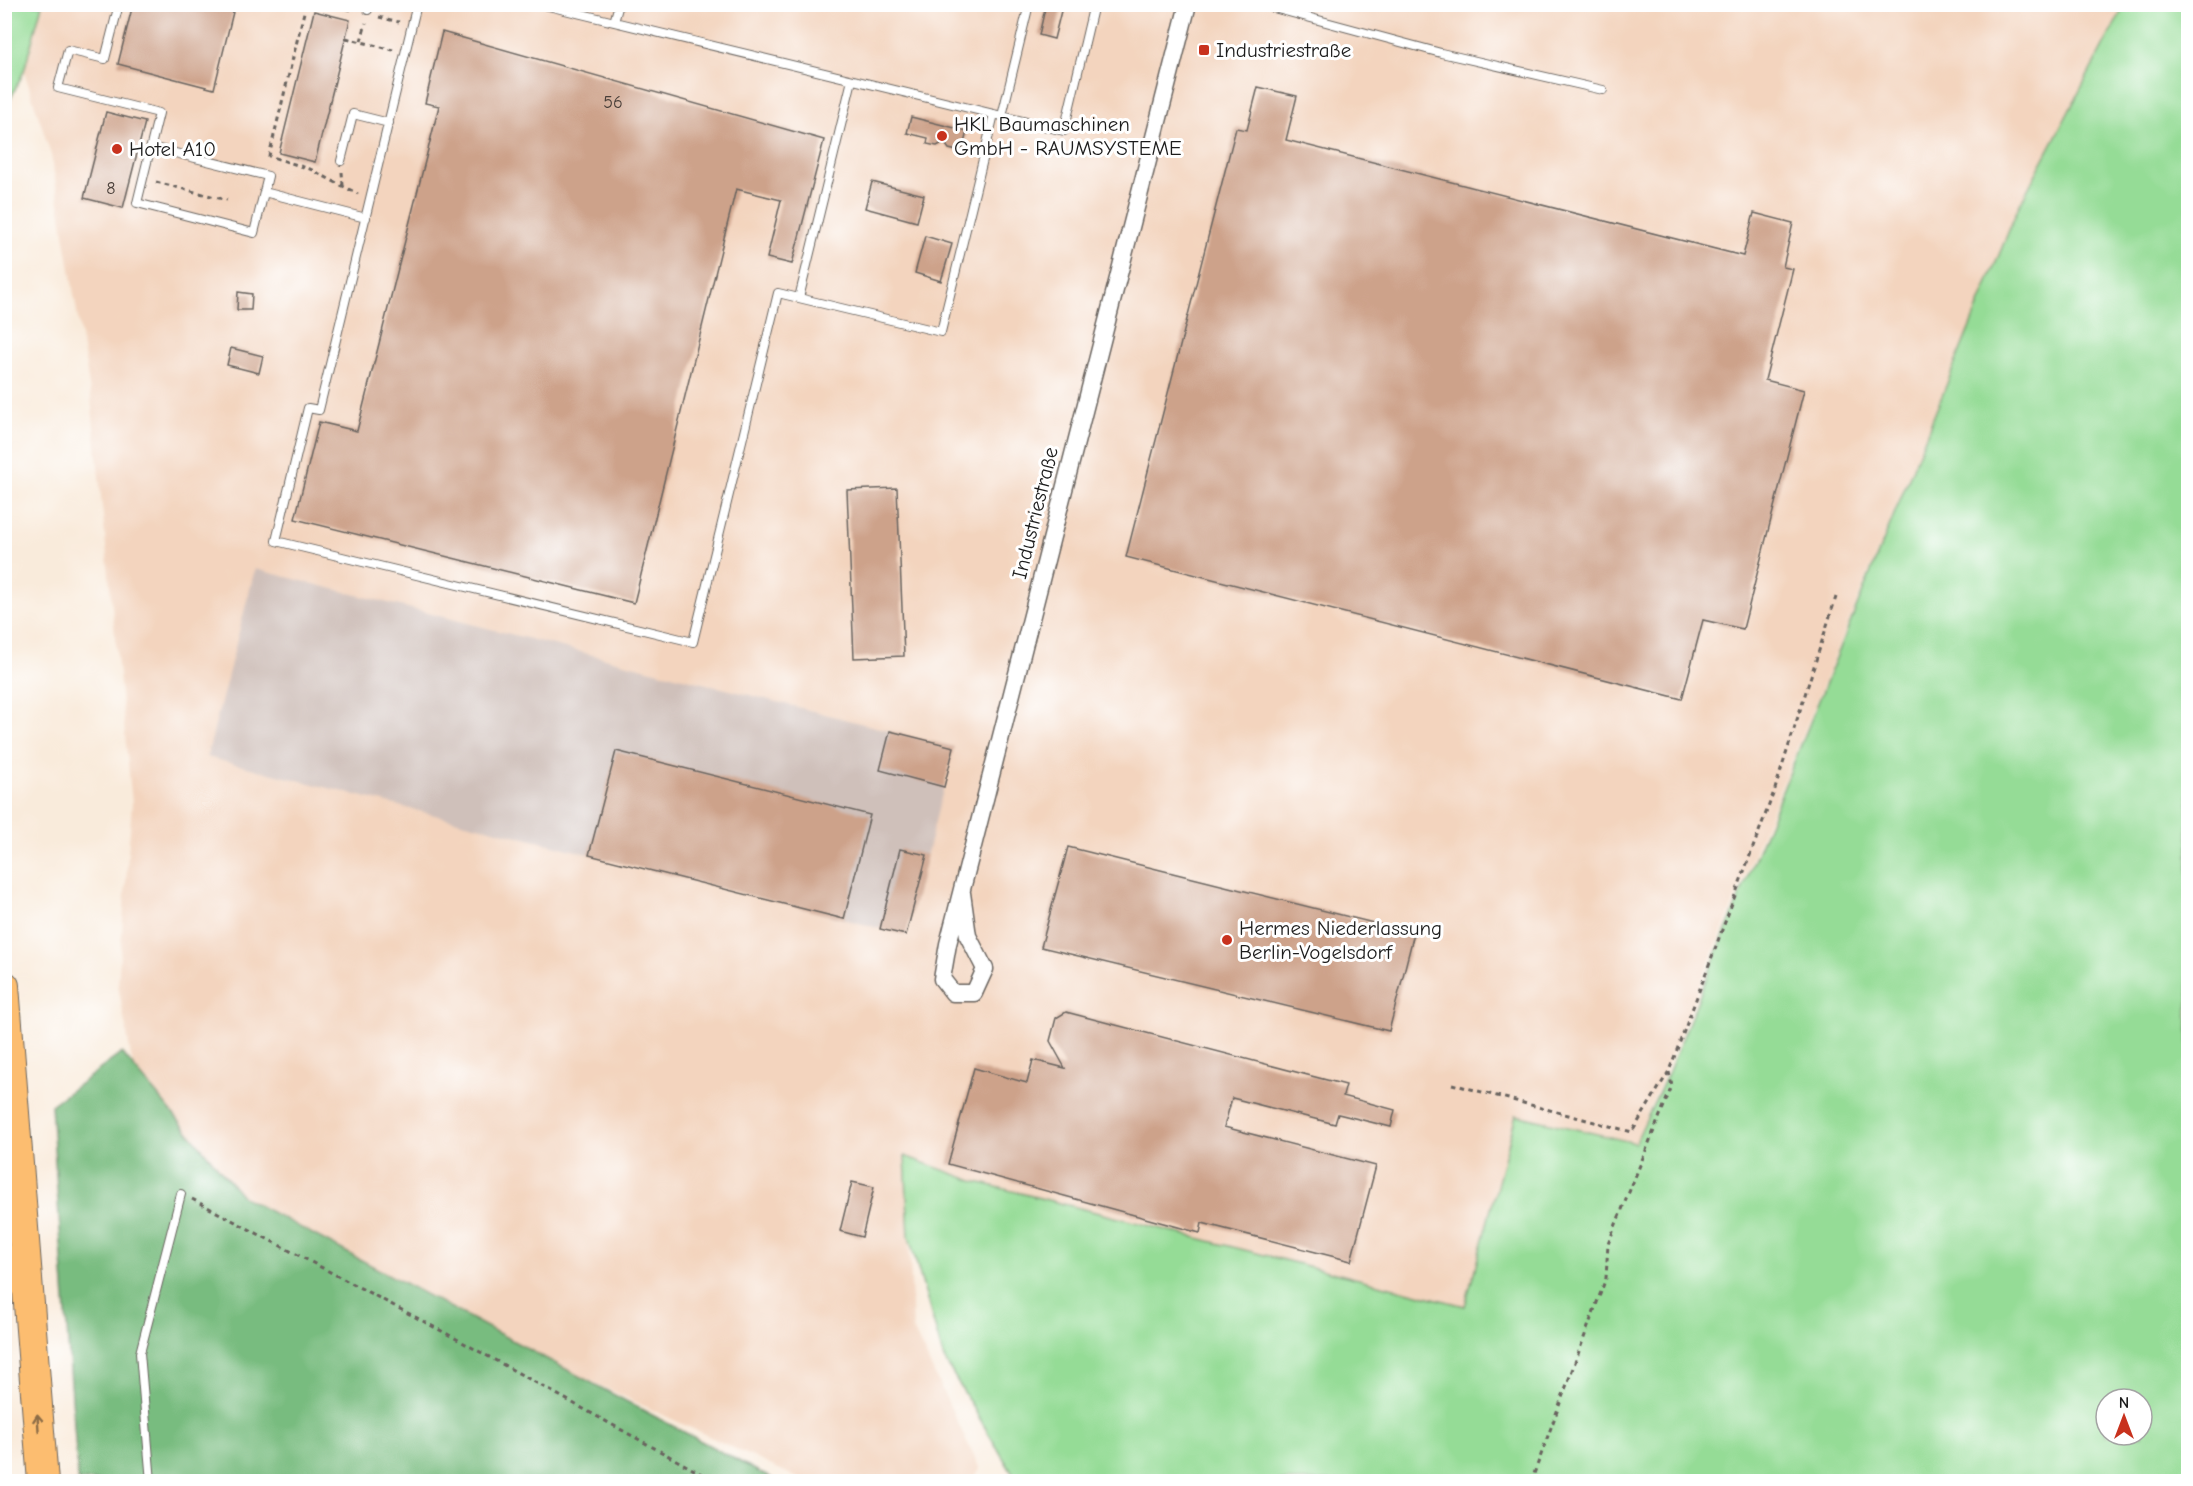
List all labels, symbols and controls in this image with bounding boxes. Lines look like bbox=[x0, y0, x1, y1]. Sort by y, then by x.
place label: Industriestraße bbox=[1216, 38, 1351, 62]
marker: Industriestraße bbox=[1197, 43, 1211, 57]
house number: 56 bbox=[603, 92, 623, 113]
place label: HKL Baumaschinen GmbH - RAUMSYSTEME bbox=[954, 112, 1182, 160]
marker: HKL Baumaschinen GmbH - RAUMSYSTEME bbox=[935, 129, 949, 143]
place label: Hotel A10 bbox=[129, 137, 216, 161]
marker: Hotel A10 bbox=[110, 142, 124, 156]
house number: 8 bbox=[106, 178, 116, 199]
street label: Industriestraße bbox=[1007, 445, 1063, 581]
place label: Hermes Niederlassung Berlin-Vogelsdorf bbox=[1239, 916, 1442, 964]
marker: Hermes Niederlassung Berlin-Vogelsdorf bbox=[1220, 933, 1234, 947]
north arrow bbox=[2094, 1387, 2154, 1447]
text: N bbox=[2119, 1394, 2129, 1412]
one-way arrow bbox=[33, 1414, 44, 1434]

